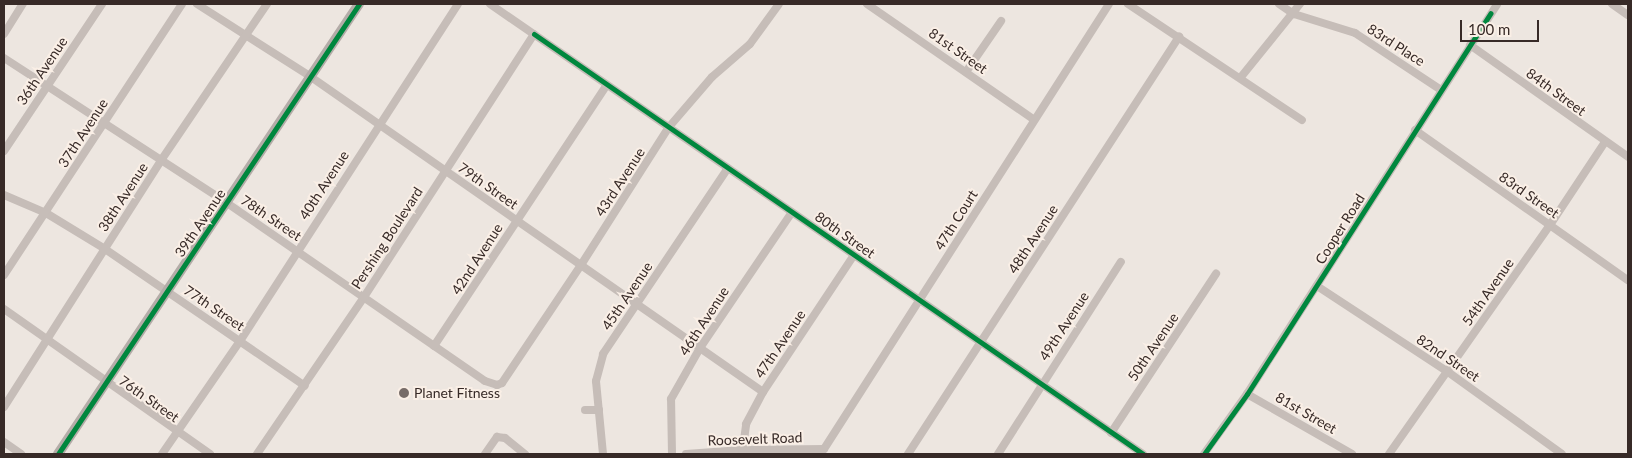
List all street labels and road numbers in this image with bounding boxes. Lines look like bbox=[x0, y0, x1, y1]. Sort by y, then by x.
street label: 83rd Place bbox=[1364, 20, 1428, 70]
street label: 81st Street bbox=[925, 25, 991, 77]
street label: 36th Avenue bbox=[13, 34, 71, 108]
street label: 84th Street bbox=[1523, 65, 1589, 119]
street label: 37th Avenue bbox=[54, 95, 112, 171]
street label: 43rd Avenue bbox=[591, 144, 649, 220]
street label: 40th Avenue bbox=[295, 147, 353, 223]
street label: 38th Avenue bbox=[94, 159, 152, 235]
street label: 79th Street bbox=[455, 159, 521, 213]
street label: 83rd Street bbox=[1496, 168, 1562, 222]
street label: Pershing Boulevard bbox=[348, 184, 426, 292]
street label: 39th Avenue bbox=[171, 186, 229, 260]
street label: 47th Court bbox=[931, 187, 981, 253]
street label: Cooper Road bbox=[1312, 191, 1368, 267]
street label: 78th Street bbox=[237, 192, 305, 244]
street label: 48th Avenue bbox=[1004, 201, 1062, 277]
street label: 80th Street bbox=[812, 208, 878, 262]
street label: 42nd Avenue bbox=[448, 220, 506, 298]
street label: 54th Avenue bbox=[1458, 255, 1518, 329]
street label: 45th Avenue bbox=[598, 259, 656, 333]
street label: 77th Street bbox=[180, 282, 248, 334]
street label: 46th Avenue bbox=[675, 283, 733, 359]
street label: 49th Avenue bbox=[1035, 288, 1093, 364]
street label: 47th Avenue bbox=[751, 307, 809, 381]
street label: 50th Avenue bbox=[1124, 310, 1182, 384]
street label: 82nd Street bbox=[1413, 331, 1483, 385]
street label: 76th Street bbox=[116, 372, 182, 426]
street label: 81st Street bbox=[1272, 389, 1340, 437]
street label: Roosevelt Road bbox=[707, 429, 803, 449]

